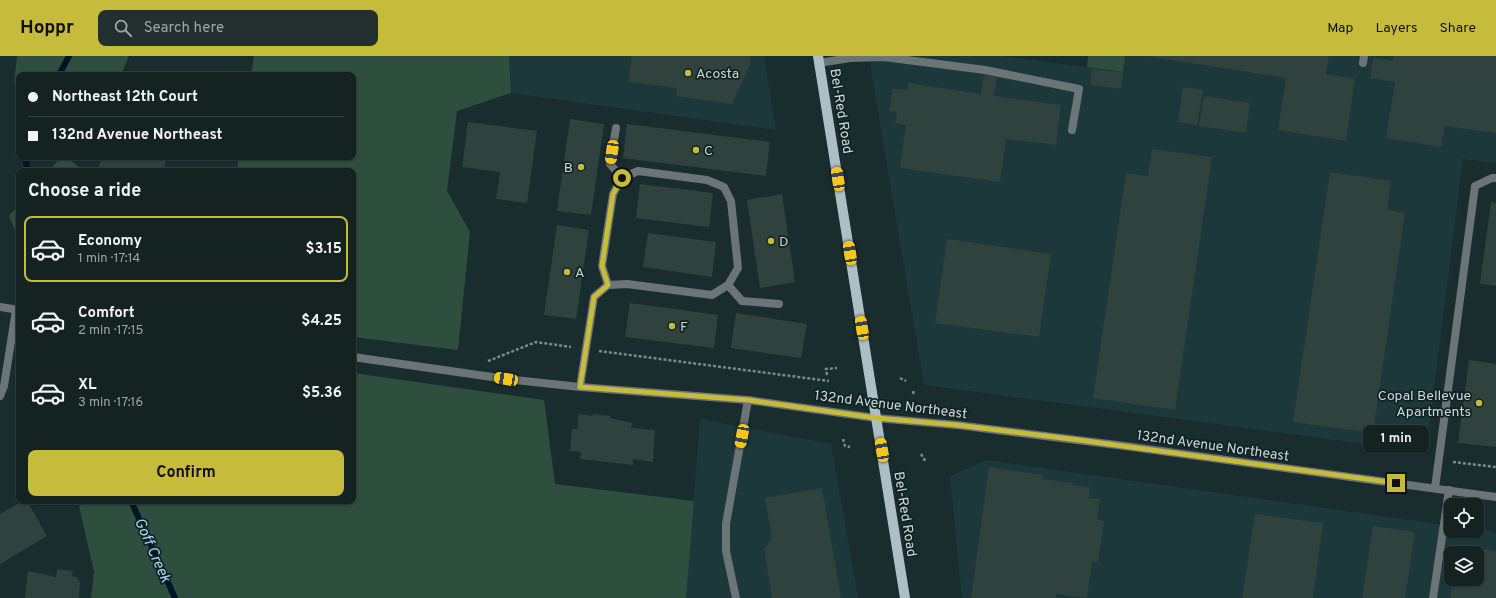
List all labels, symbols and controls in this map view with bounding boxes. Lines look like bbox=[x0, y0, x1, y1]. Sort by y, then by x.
search box bbox=[98, 10, 378, 46]
text: Hoppr bbox=[20, 16, 74, 40]
icon: search bbox=[112, 17, 134, 39]
text: Search here bbox=[144, 19, 224, 38]
text: Map bbox=[1327, 20, 1353, 37]
text: Layers bbox=[1375, 20, 1417, 37]
text: Share bbox=[1439, 20, 1476, 37]
place label: Acosta bbox=[696, 66, 739, 83]
street label: Bel-Red Road bbox=[825, 67, 856, 155]
marker: Acosta bbox=[683, 68, 693, 78]
text: Northeast 12th Court bbox=[52, 88, 198, 107]
text: 132nd Avenue Northeast bbox=[52, 126, 223, 145]
car bbox=[604, 139, 620, 165]
place label: C bbox=[704, 143, 713, 160]
marker: C bbox=[691, 145, 701, 155]
place label: B bbox=[564, 160, 573, 177]
marker: B bbox=[576, 162, 586, 172]
car bbox=[830, 166, 846, 192]
route start bbox=[613, 169, 631, 187]
text: Choose a ride bbox=[28, 180, 141, 203]
icon: car bbox=[30, 231, 66, 267]
text: Economy bbox=[78, 232, 142, 251]
place label: D bbox=[779, 234, 789, 251]
marker: D bbox=[766, 236, 776, 246]
text: $3.15 bbox=[305, 240, 342, 259]
car bbox=[842, 240, 858, 266]
text: 1 min · 17:14 bbox=[78, 251, 140, 267]
place label: A bbox=[575, 265, 585, 282]
marker: A bbox=[562, 267, 572, 277]
icon: car bbox=[30, 303, 66, 339]
text: Comfort bbox=[78, 304, 135, 323]
text: $4.25 bbox=[301, 312, 342, 331]
car bbox=[854, 315, 870, 341]
place label: F bbox=[680, 319, 688, 336]
marker: F bbox=[667, 321, 677, 331]
text: 2 min · 17:15 bbox=[78, 323, 144, 339]
car bbox=[493, 371, 519, 387]
icon: car bbox=[30, 375, 66, 411]
text: XL bbox=[78, 376, 96, 395]
text: $5.36 bbox=[302, 384, 342, 403]
street label: 132nd Avenue Northeast bbox=[813, 388, 968, 423]
place label: Copal Bellevue Apartments bbox=[1378, 388, 1471, 421]
text: 3 min · 17:16 bbox=[78, 395, 143, 411]
marker: Copal Bellevue Apartments bbox=[1474, 398, 1484, 408]
car bbox=[734, 423, 750, 449]
callout: 1 min bbox=[1363, 425, 1429, 453]
street label: 132nd Avenue Northeast bbox=[1135, 427, 1290, 466]
text: 1 min bbox=[1380, 431, 1412, 447]
car bbox=[874, 437, 890, 463]
button: Confirm bbox=[28, 450, 344, 496]
street label: Bel-Red Road bbox=[889, 470, 920, 558]
route end bbox=[1387, 474, 1405, 492]
map controls bbox=[1444, 498, 1484, 586]
button: locate bbox=[1444, 498, 1484, 538]
water label: Goff Creek bbox=[129, 515, 174, 586]
button: layers bbox=[1444, 546, 1484, 586]

